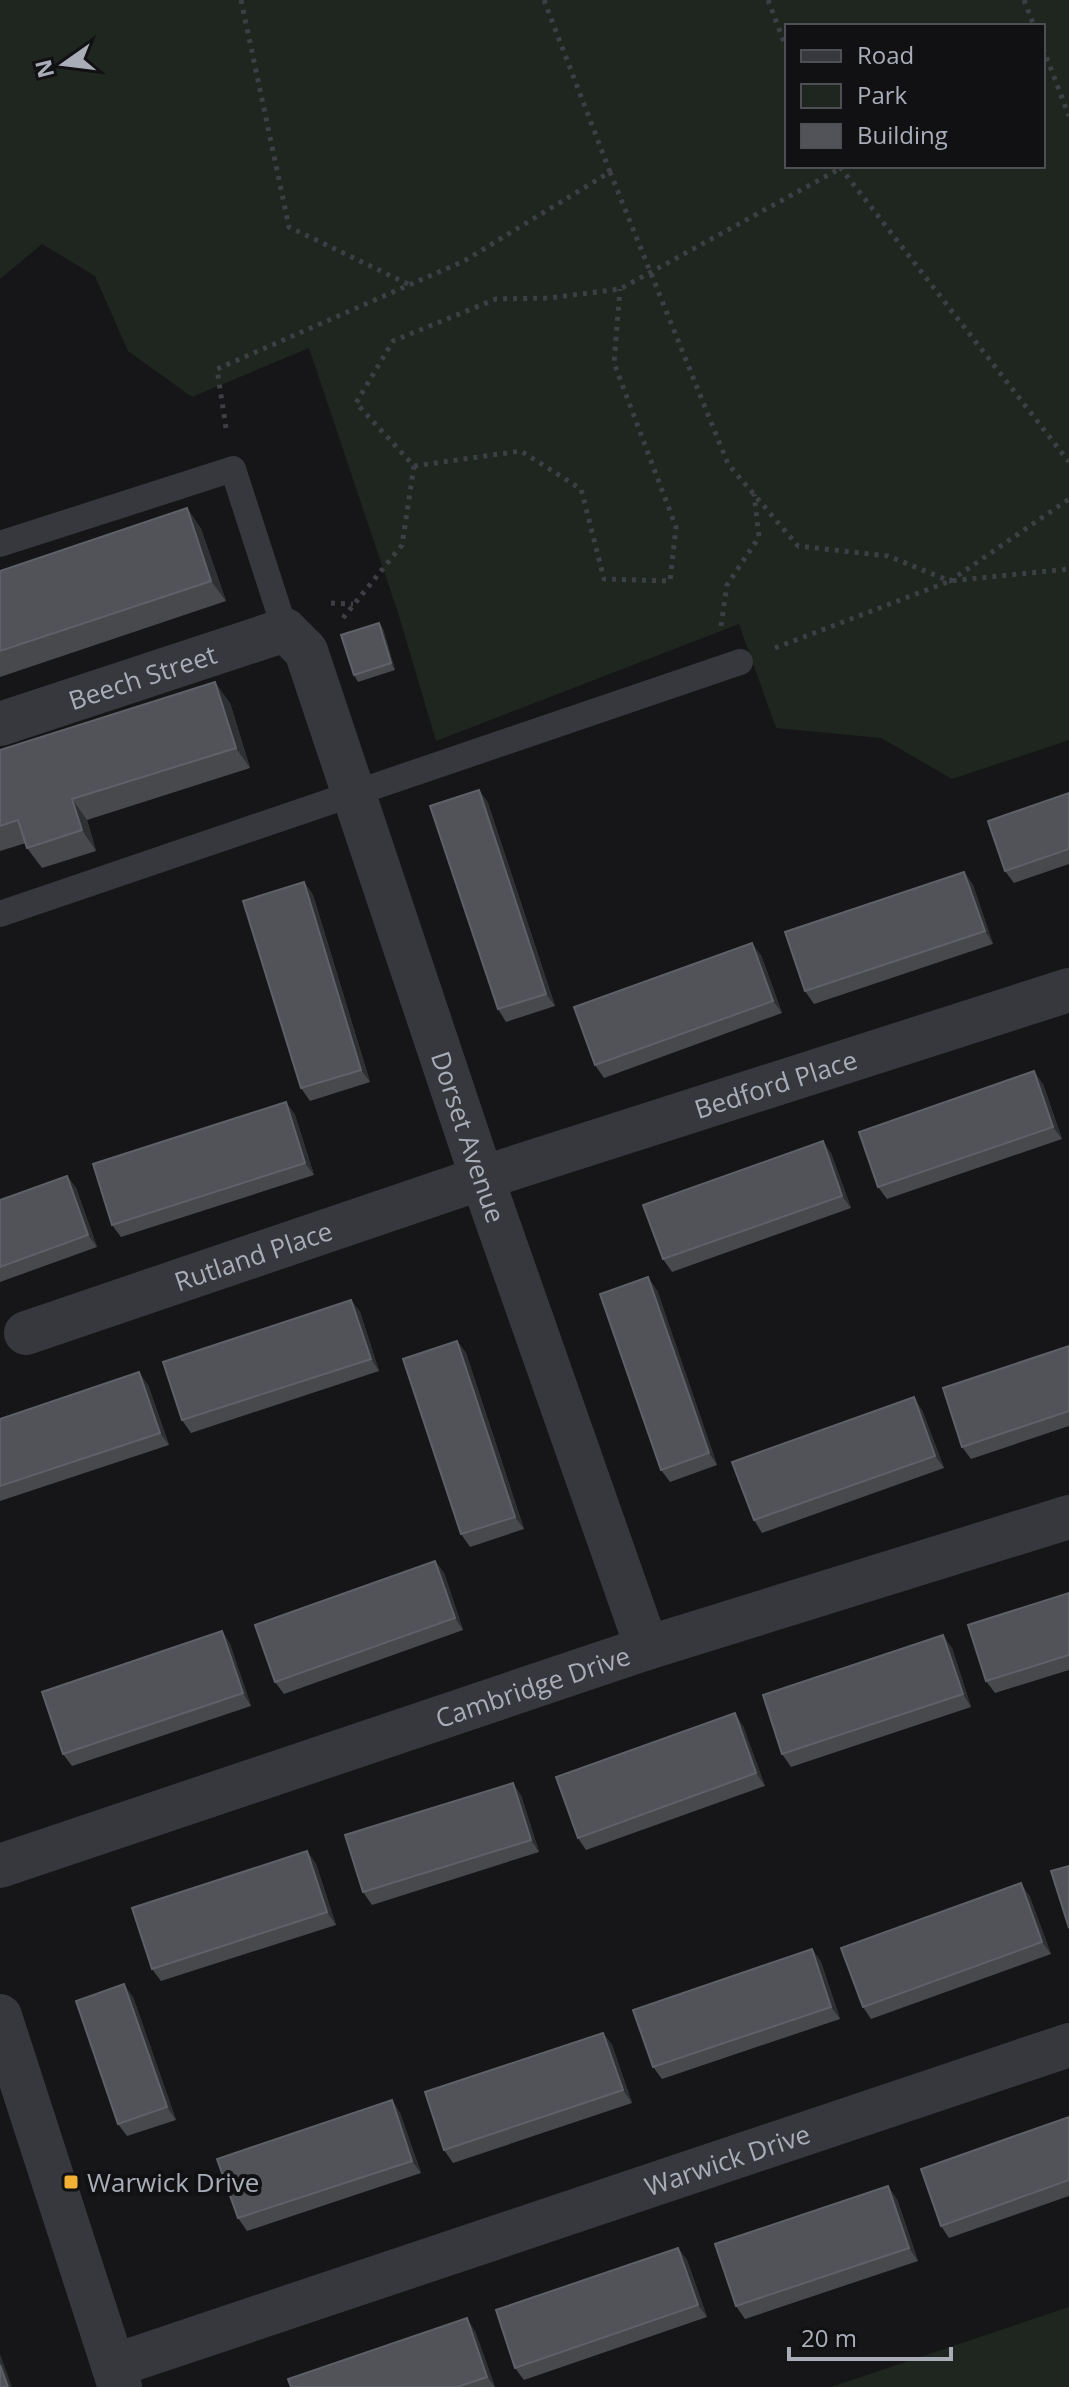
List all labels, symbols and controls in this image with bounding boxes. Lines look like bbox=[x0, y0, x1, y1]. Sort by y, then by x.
north arrow bbox=[24, 24, 104, 104]
legend bbox=[785, 24, 1045, 168]
text: Road bbox=[857, 38, 914, 71]
text: N bbox=[27, 57, 60, 81]
text: Park bbox=[857, 78, 908, 111]
text: Building bbox=[857, 118, 948, 151]
street label: Beech Street bbox=[64, 636, 221, 718]
street label: Bedford Place bbox=[690, 1041, 862, 1127]
street label: Dorset Avenue bbox=[423, 1046, 514, 1227]
street label: Rutland Place bbox=[169, 1212, 337, 1299]
street label: Cambridge Drive bbox=[431, 1637, 635, 1736]
street label: Warwick Drive bbox=[640, 2115, 815, 2204]
place label: Warwick Drive bbox=[87, 2164, 259, 2200]
marker: Warwick Drive bbox=[62, 2173, 80, 2191]
scale bar bbox=[789, 2311, 951, 2361]
text: 20 m bbox=[801, 2321, 857, 2354]

